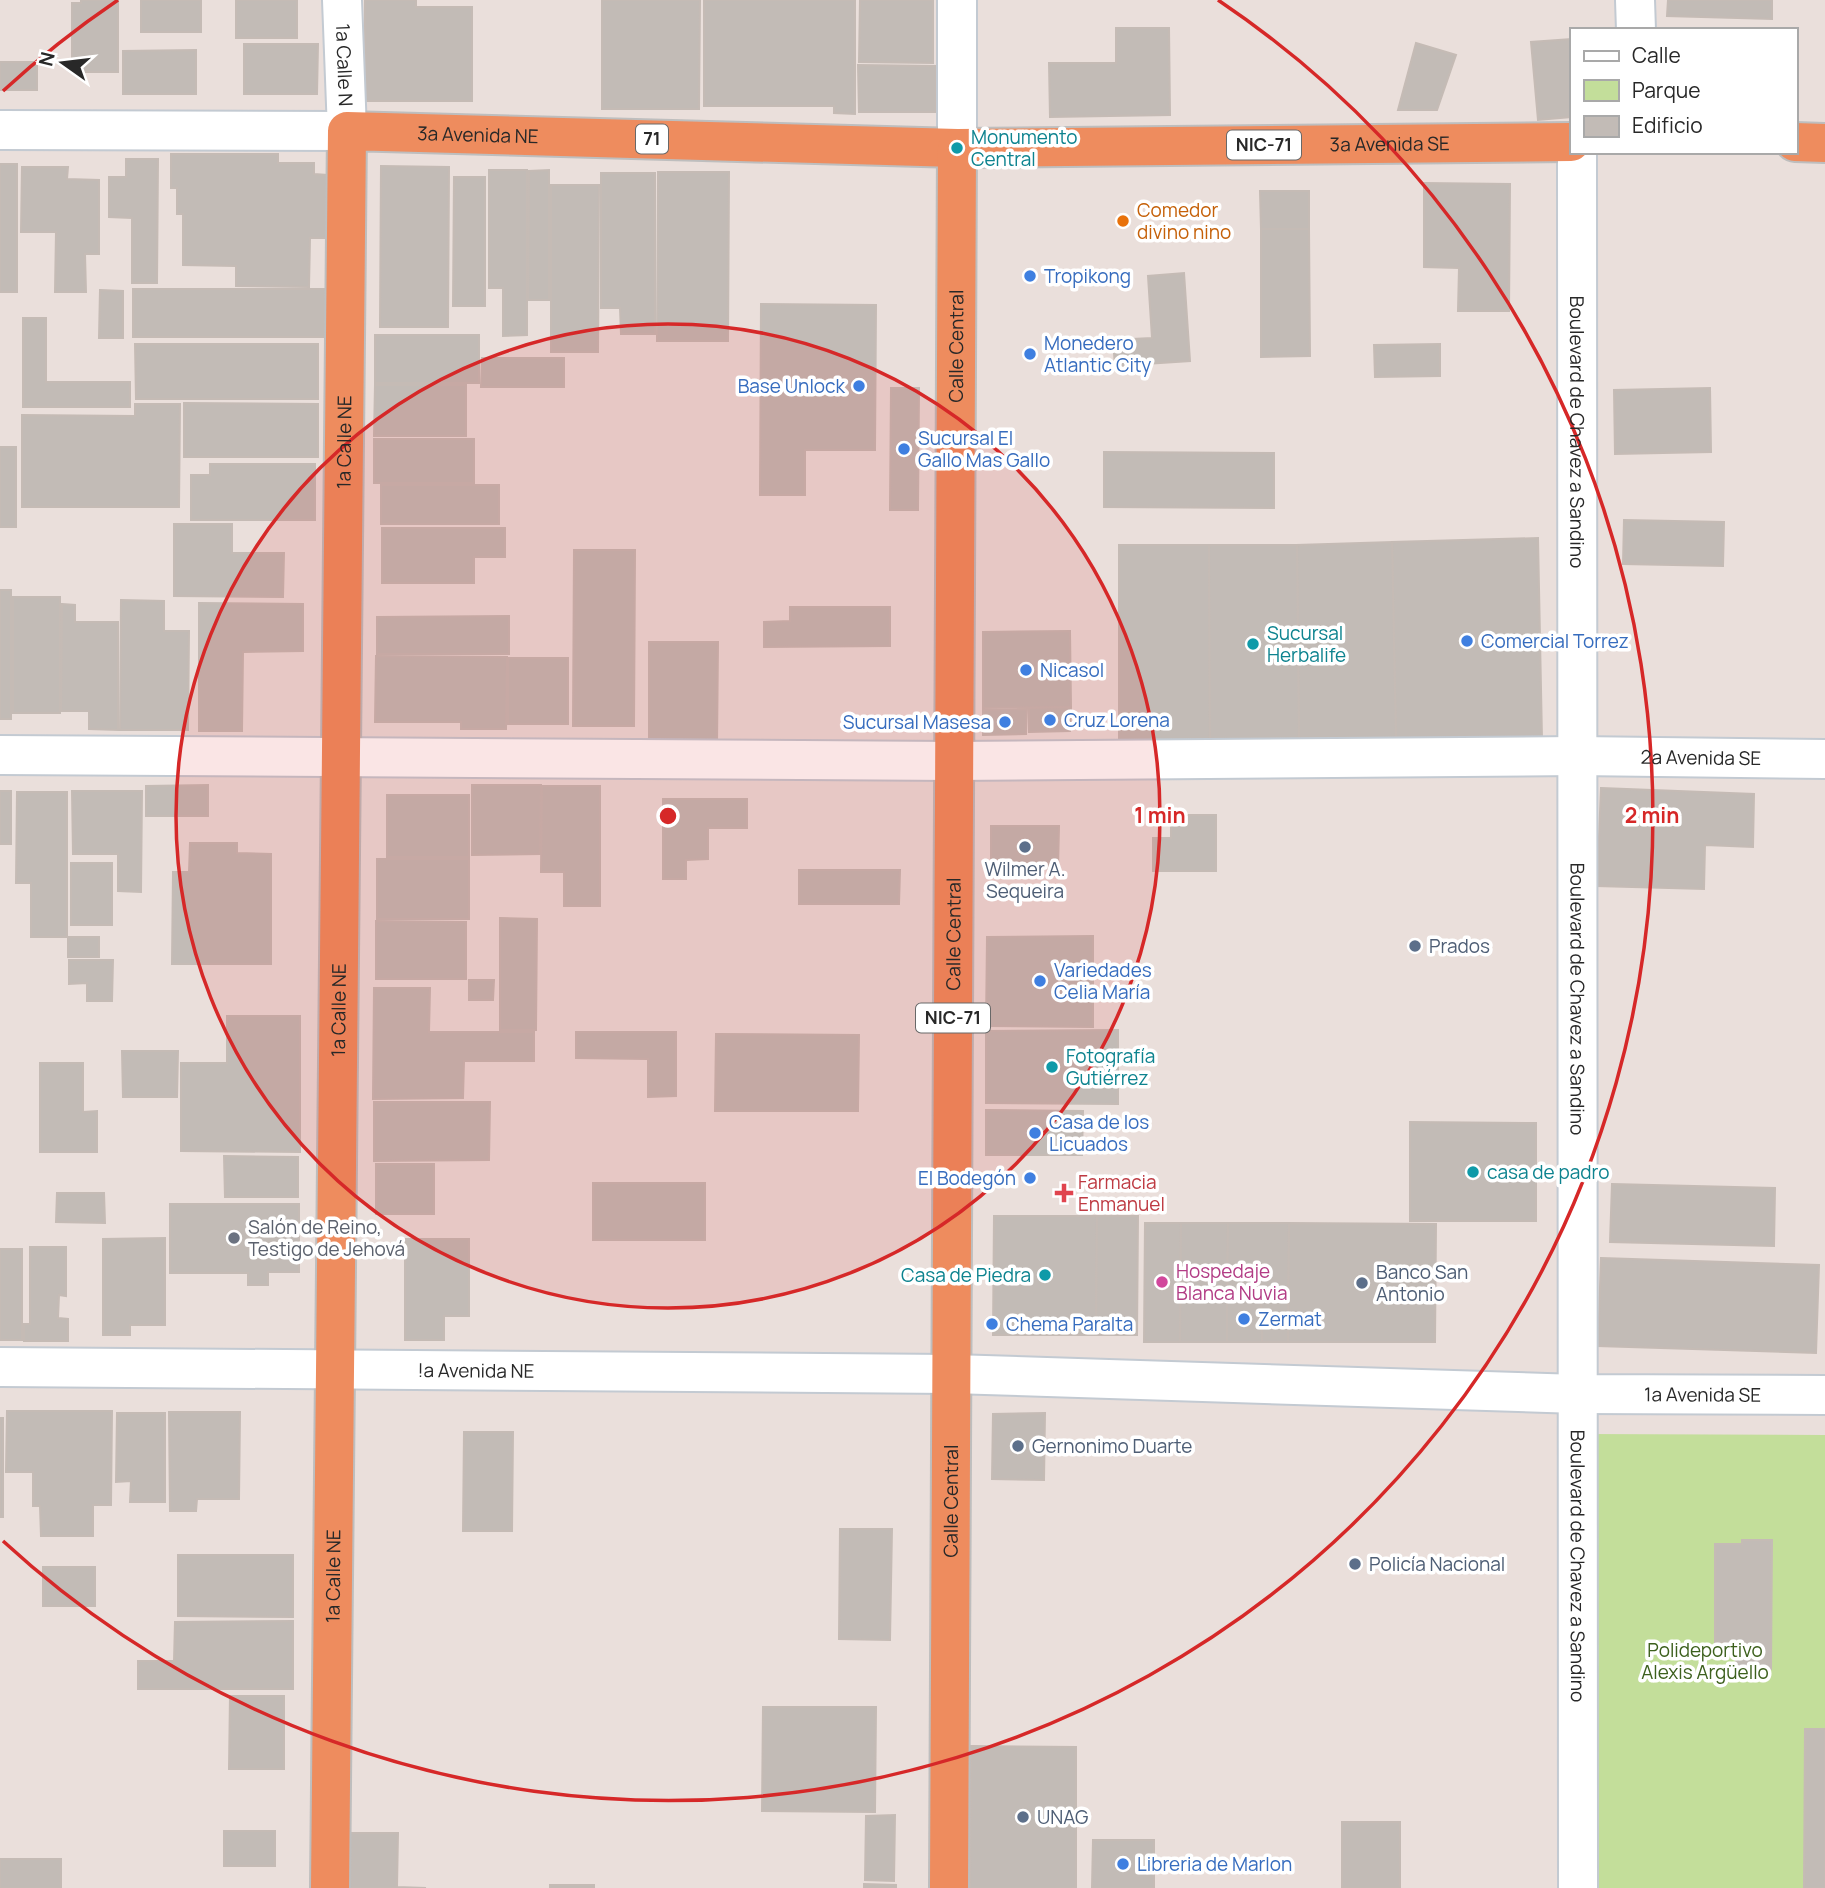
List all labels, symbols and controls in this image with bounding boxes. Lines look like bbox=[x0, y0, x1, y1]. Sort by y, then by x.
street label: 1a Calle N bbox=[330, 23, 359, 107]
north arrow bbox=[28, 28, 98, 98]
legend bbox=[1570, 28, 1797, 154]
text: Calle bbox=[1632, 41, 1681, 69]
text: N bbox=[32, 49, 61, 69]
text: Parque bbox=[1632, 76, 1701, 104]
text: Edificio bbox=[1632, 111, 1703, 139]
street label: 3a Avenida NE bbox=[417, 120, 539, 149]
road number: 71 bbox=[636, 124, 668, 154]
place label: Monumento Central bbox=[971, 124, 1077, 172]
road number: NIC-71 bbox=[1227, 130, 1301, 160]
street label: 3a Avenida SE bbox=[1329, 130, 1450, 157]
marker: Monumento Central bbox=[949, 140, 965, 156]
place label: Comedor divino nino bbox=[1137, 197, 1231, 245]
marker: Comedor divino nino bbox=[1115, 213, 1131, 229]
place label: Tropikong bbox=[1044, 263, 1131, 289]
marker: Tropikong bbox=[1022, 268, 1038, 284]
street label: Calle Central bbox=[943, 290, 969, 402]
street label: Boulevard de Chavez a Sandino bbox=[1564, 296, 1590, 568]
place label: Monedero Atlantic City bbox=[1044, 330, 1151, 378]
marker: Monedero Atlantic City bbox=[1022, 346, 1038, 362]
place label: Base Unlock bbox=[738, 373, 846, 399]
marker: Base Unlock bbox=[851, 378, 867, 394]
street label: 1a Calle NE bbox=[331, 395, 357, 489]
place label: Sucursal El Gallo Mas Gallo bbox=[918, 425, 1050, 473]
marker: Sucursal El Gallo Mas Gallo bbox=[896, 441, 912, 457]
place label: Sucursal Herbalife bbox=[1267, 620, 1346, 668]
place label: Comercial Torrez bbox=[1481, 628, 1629, 654]
marker: Comercial Torrez bbox=[1459, 633, 1475, 649]
marker: Sucursal Herbalife bbox=[1245, 636, 1261, 652]
place label: Nicasol bbox=[1040, 657, 1104, 683]
marker: Nicasol bbox=[1018, 662, 1034, 678]
place label: Cruz Lorena bbox=[1064, 707, 1170, 733]
place label: Sucursal Masesa bbox=[843, 709, 991, 735]
marker: Cruz Lorena bbox=[1042, 712, 1058, 728]
marker: Sucursal Masesa bbox=[997, 714, 1013, 730]
street label: 2a Avenida SE bbox=[1641, 744, 1761, 771]
text: 1 min bbox=[1134, 801, 1186, 829]
text: 2 min bbox=[1625, 801, 1679, 829]
centre of rings bbox=[656, 804, 680, 828]
marker: Wilmer A. Sequeira bbox=[1017, 839, 1033, 855]
place label: Wilmer A. Sequeira bbox=[985, 856, 1065, 904]
street label: Boulevard de Chavez a Sandino bbox=[1564, 863, 1591, 1135]
street label: Calle Central bbox=[940, 878, 967, 990]
place label: Prados bbox=[1429, 933, 1490, 959]
marker: Prados bbox=[1407, 938, 1423, 954]
place label: Variedades Celia María bbox=[1054, 957, 1152, 1005]
street label: 1a Calle NE bbox=[325, 963, 352, 1057]
marker: Variedades Celia María bbox=[1032, 973, 1048, 989]
road number: NIC-71 bbox=[916, 1003, 990, 1032]
place label: Fotografía Gutiérrez bbox=[1066, 1043, 1155, 1091]
marker: Fotografía Gutiérrez bbox=[1044, 1059, 1060, 1075]
place label: Casa de los Licuados bbox=[1049, 1109, 1149, 1157]
marker: Casa de los Licuados bbox=[1027, 1125, 1043, 1141]
place label: casa de padro bbox=[1487, 1159, 1609, 1185]
marker: casa de padro bbox=[1465, 1164, 1481, 1180]
place label: El Bodegón bbox=[918, 1165, 1016, 1191]
place label: Farmacia Enmanuel bbox=[1078, 1169, 1165, 1217]
marker: El Bodegón bbox=[1022, 1170, 1038, 1186]
marker: Farmacia Enmanuel bbox=[1056, 1185, 1072, 1201]
place label: Salón de Reino, Testigo de Jehová bbox=[248, 1214, 405, 1262]
marker: Salón de Reino, Testigo de Jehová bbox=[226, 1230, 242, 1246]
place label: Hospedaje Blanca Nuvia bbox=[1176, 1258, 1288, 1306]
place label: Banco San Antonio bbox=[1376, 1259, 1468, 1307]
place label: Casa de Piedra bbox=[901, 1262, 1031, 1288]
marker: Casa de Piedra bbox=[1037, 1267, 1053, 1283]
marker: Hospedaje Blanca Nuvia bbox=[1154, 1274, 1170, 1290]
marker: Banco San Antonio bbox=[1354, 1275, 1370, 1291]
place label: Zermat bbox=[1258, 1306, 1322, 1332]
place label: Chema Paralta bbox=[1006, 1311, 1133, 1337]
marker: Zermat bbox=[1236, 1311, 1252, 1327]
marker: Chema Paralta bbox=[984, 1316, 1000, 1332]
street label: !a Avenida NE bbox=[417, 1357, 535, 1384]
street label: 1a Avenida SE bbox=[1644, 1381, 1761, 1408]
street label: Boulevard de Chavez a Sandino bbox=[1565, 1430, 1591, 1702]
place label: Gernonimo Duarte bbox=[1032, 1433, 1192, 1459]
marker: Gernonimo Duarte bbox=[1010, 1438, 1026, 1454]
street label: Calle Central bbox=[938, 1445, 964, 1557]
street label: 1a Calle NE bbox=[320, 1529, 346, 1623]
place label: Policía Nacional bbox=[1369, 1551, 1505, 1577]
marker: Policía Nacional bbox=[1347, 1556, 1363, 1572]
park label: Polideportivo Alexis Argüello bbox=[1641, 1637, 1769, 1685]
place label: UNAG bbox=[1037, 1804, 1088, 1830]
marker: UNAG bbox=[1015, 1809, 1031, 1825]
place label: Libreria de Marlon bbox=[1137, 1851, 1292, 1877]
marker: Libreria de Marlon bbox=[1115, 1856, 1131, 1872]

